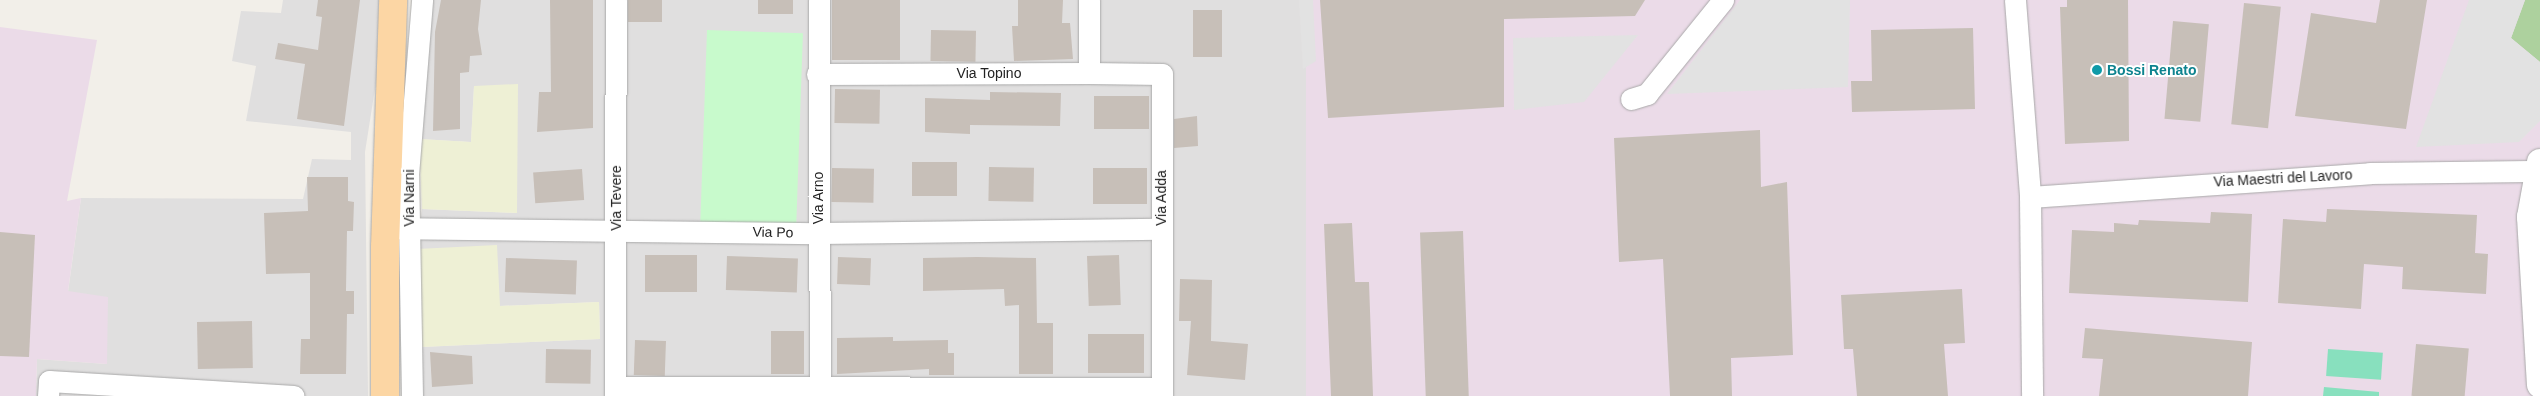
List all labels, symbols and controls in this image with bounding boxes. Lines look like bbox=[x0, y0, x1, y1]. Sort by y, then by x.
place label: Bossi Renato bbox=[2107, 62, 2196, 78]
marker: Bossi Renato bbox=[2091, 64, 2103, 76]
street label: Via Topino bbox=[956, 65, 1022, 81]
street label: Via Tevere bbox=[608, 165, 624, 231]
street label: Via Maestri del Lavoro bbox=[2213, 166, 2353, 190]
street label: Via Narni bbox=[401, 169, 417, 227]
street label: Via Adda bbox=[1153, 170, 1169, 226]
street label: Via Arno bbox=[810, 171, 826, 225]
street label: Via Po bbox=[752, 223, 794, 241]

